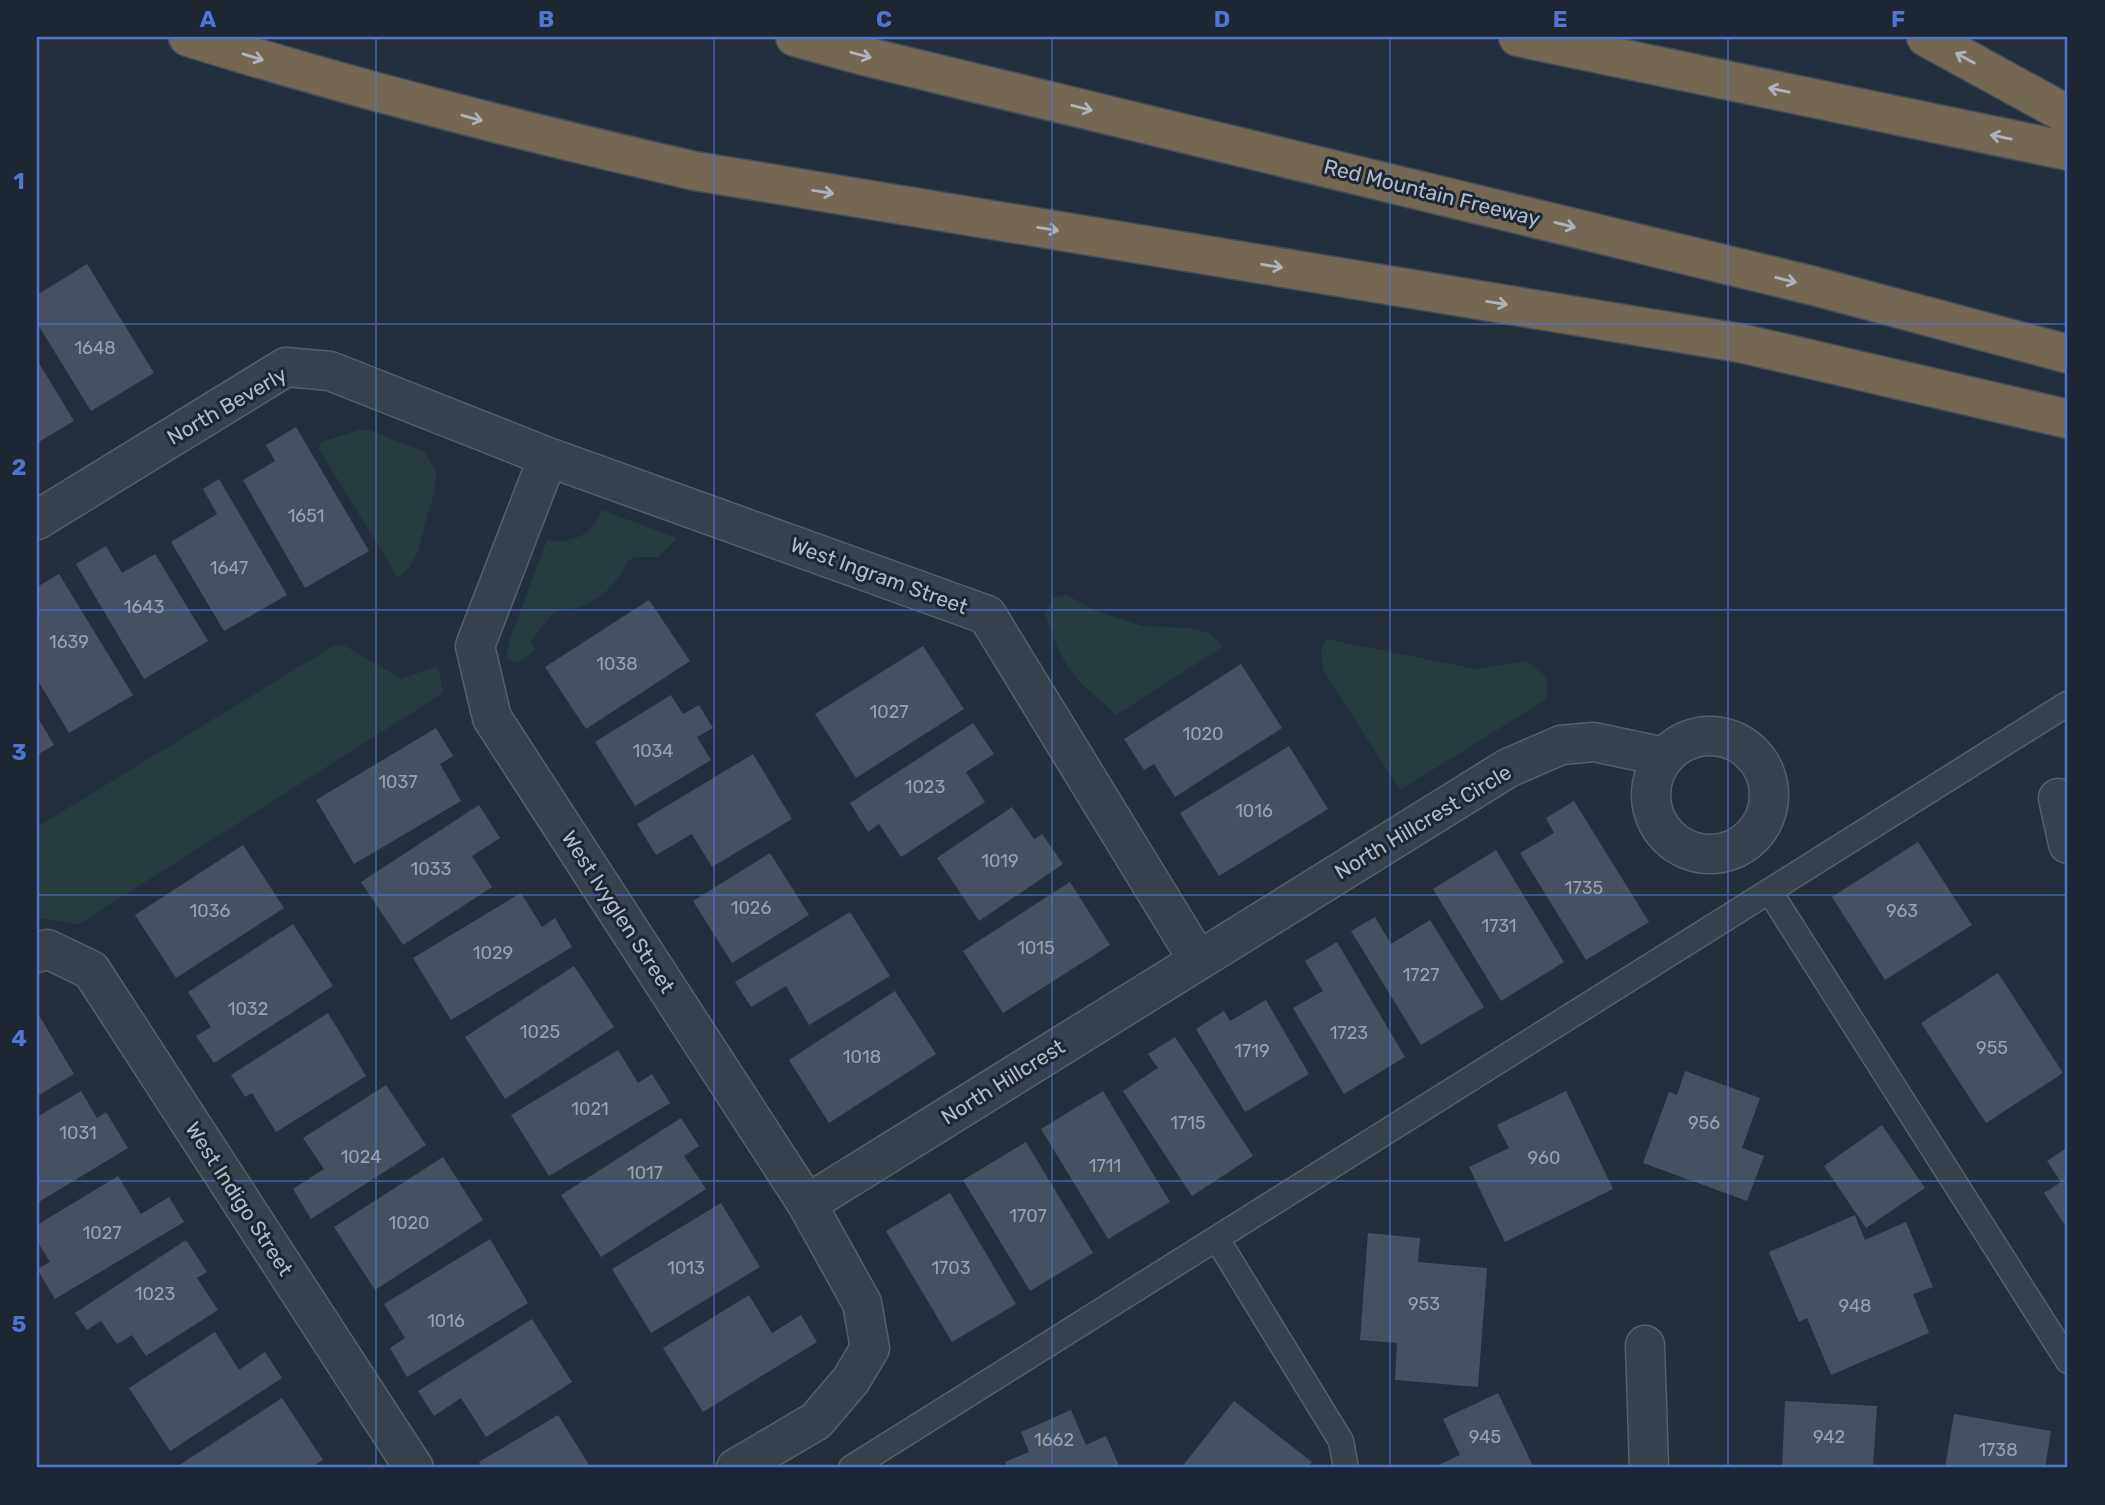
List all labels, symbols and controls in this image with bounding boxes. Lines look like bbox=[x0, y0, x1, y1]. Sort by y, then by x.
text: A bbox=[200, 5, 217, 33]
text: B bbox=[538, 5, 554, 33]
text: C bbox=[876, 5, 892, 33]
text: D bbox=[1214, 5, 1230, 33]
text: E bbox=[1553, 5, 1567, 33]
text: F bbox=[1891, 5, 1905, 33]
one-way arrow bbox=[850, 49, 872, 62]
one-way arrow bbox=[1956, 51, 1976, 65]
one-way arrow bbox=[242, 52, 264, 65]
one-way arrow bbox=[1768, 83, 1791, 97]
one-way arrow bbox=[1071, 102, 1093, 115]
one-way arrow bbox=[460, 112, 483, 125]
one-way arrow bbox=[1990, 129, 2013, 143]
street label: Red Mountain Freeway bbox=[1321, 154, 1543, 232]
text: 1 bbox=[13, 167, 25, 195]
one-way arrow bbox=[811, 186, 834, 199]
one-way arrow bbox=[1554, 219, 1576, 232]
one-way arrow bbox=[1036, 223, 1059, 236]
one-way arrow bbox=[1260, 260, 1283, 273]
one-way arrow bbox=[1774, 274, 1797, 287]
one-way arrow bbox=[1485, 297, 1508, 310]
house number: 1648 bbox=[74, 337, 116, 359]
street label: North Beverly bbox=[163, 361, 291, 450]
text: 2 bbox=[12, 453, 26, 481]
house number: 1651 bbox=[288, 505, 324, 527]
street label: West Ingram Street bbox=[787, 532, 971, 619]
house number: 1647 bbox=[210, 557, 248, 579]
house number: 1643 bbox=[124, 596, 164, 618]
house number: 1639 bbox=[49, 631, 89, 653]
house number: 1038 bbox=[596, 653, 638, 675]
house number: 1027 bbox=[870, 701, 908, 723]
house number: 1020 bbox=[1182, 723, 1224, 745]
text: 3 bbox=[11, 738, 27, 766]
house number: 1034 bbox=[632, 740, 674, 762]
street label: North Hillcrest Circle bbox=[1330, 759, 1516, 884]
house number: 1037 bbox=[378, 771, 418, 793]
house number: 1023 bbox=[905, 776, 945, 798]
house number: 1016 bbox=[1235, 800, 1273, 822]
street label: West Ivyglen Street bbox=[557, 826, 680, 998]
house number: 1019 bbox=[981, 850, 1019, 872]
house number: 1033 bbox=[411, 858, 451, 880]
house number: 1735 bbox=[1565, 877, 1603, 899]
house number: 1026 bbox=[731, 897, 771, 919]
house number: 1036 bbox=[190, 900, 231, 922]
house number: 963 bbox=[1886, 900, 1918, 922]
house number: 1731 bbox=[1481, 915, 1517, 937]
house number: 1015 bbox=[1017, 937, 1055, 959]
house number: 1029 bbox=[473, 942, 513, 964]
house number: 1727 bbox=[1403, 964, 1439, 986]
house number: 1032 bbox=[228, 998, 268, 1020]
house number: 1025 bbox=[520, 1021, 560, 1043]
house number: 1723 bbox=[1330, 1022, 1368, 1044]
text: 4 bbox=[11, 1024, 27, 1052]
street label: North Hillcrest bbox=[936, 1034, 1069, 1130]
house number: 955 bbox=[1976, 1037, 2008, 1059]
house number: 1719 bbox=[1234, 1040, 1270, 1062]
house number: 1018 bbox=[843, 1046, 881, 1068]
house number: 1021 bbox=[571, 1098, 609, 1120]
house number: 1715 bbox=[1170, 1112, 1206, 1134]
house number: 956 bbox=[1688, 1112, 1720, 1134]
street label: West Indigo Street bbox=[180, 1117, 299, 1280]
house number: 1031 bbox=[59, 1122, 97, 1144]
house number: 1024 bbox=[341, 1146, 381, 1168]
house number: 960 bbox=[1528, 1147, 1560, 1169]
house number: 1711 bbox=[1089, 1155, 1121, 1177]
house number: 1017 bbox=[627, 1162, 663, 1184]
house number: 1707 bbox=[1009, 1205, 1047, 1227]
house number: 1020 bbox=[388, 1212, 430, 1234]
house number: 1027 bbox=[83, 1222, 121, 1244]
house number: 1013 bbox=[667, 1257, 705, 1279]
house number: 1703 bbox=[931, 1257, 971, 1279]
house number: 1023 bbox=[135, 1283, 175, 1305]
house number: 953 bbox=[1408, 1293, 1440, 1315]
house number: 948 bbox=[1838, 1295, 1872, 1317]
text: 5 bbox=[12, 1310, 27, 1338]
house number: 1016 bbox=[427, 1310, 465, 1332]
house number: 945 bbox=[1469, 1426, 1501, 1448]
house number: 942 bbox=[1813, 1426, 1845, 1448]
house number: 1662 bbox=[1034, 1429, 1074, 1451]
house number: 1738 bbox=[1978, 1439, 2018, 1461]

